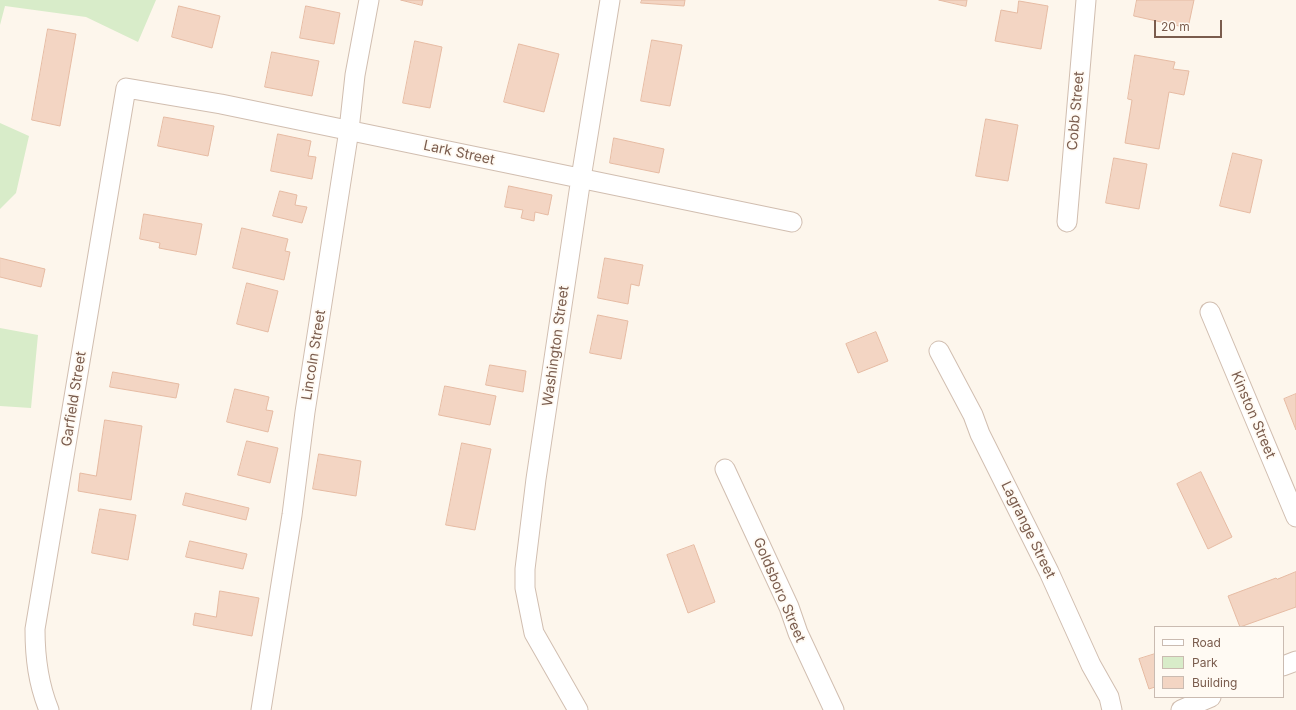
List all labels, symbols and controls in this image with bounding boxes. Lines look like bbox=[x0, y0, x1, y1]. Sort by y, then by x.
scale bar bbox=[1156, 12, 1224, 38]
text: 20 m bbox=[1161, 19, 1190, 34]
street label: Cobb Street bbox=[1064, 71, 1088, 151]
street label: Lark Street bbox=[422, 137, 496, 169]
street label: Washington Street bbox=[539, 285, 573, 407]
street label: Lincoln Street bbox=[299, 309, 329, 401]
street label: Garfield Street bbox=[58, 350, 90, 448]
street label: Kinston Street bbox=[1227, 369, 1279, 461]
street label: Lagrange Street bbox=[997, 479, 1059, 581]
street label: Goldsboro Street bbox=[749, 535, 809, 645]
legend bbox=[1154, 626, 1284, 698]
text: Road bbox=[1192, 635, 1221, 650]
text: Park bbox=[1192, 655, 1218, 670]
text: Building bbox=[1192, 675, 1237, 690]

